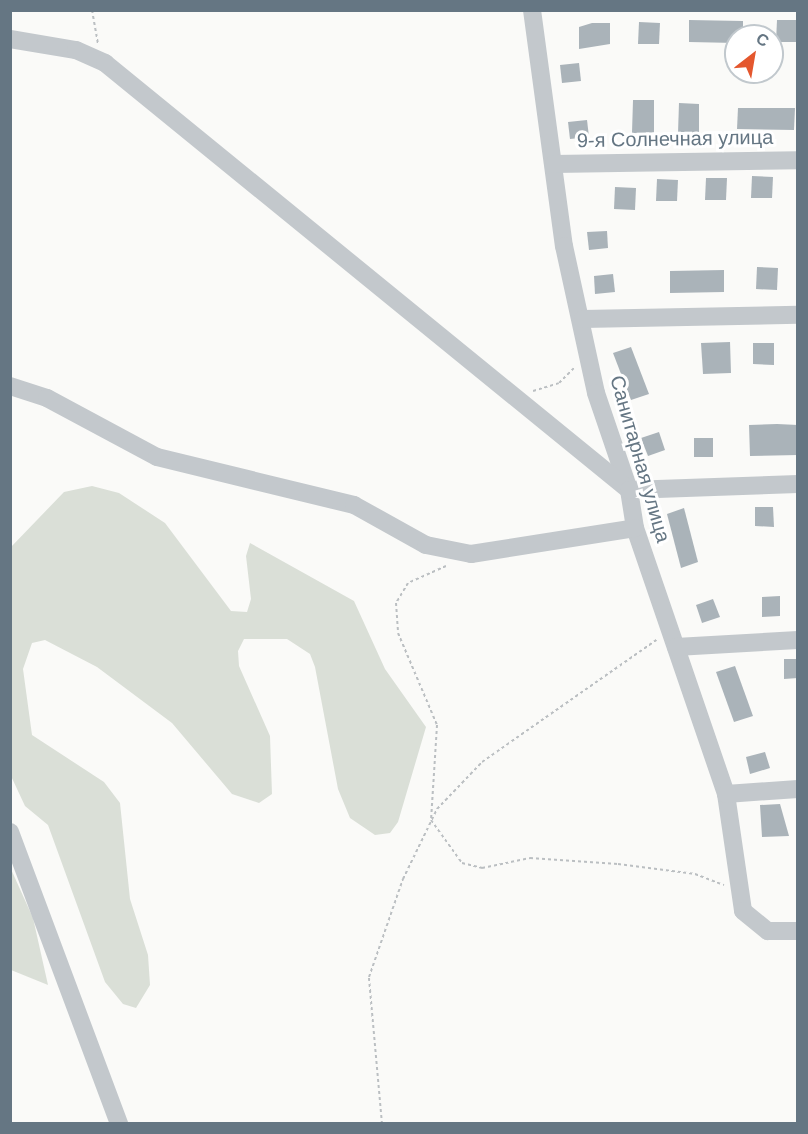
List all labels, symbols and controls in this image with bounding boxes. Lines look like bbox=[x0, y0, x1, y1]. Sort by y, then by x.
north arrow bbox=[724, 24, 784, 84]
text: С bbox=[753, 30, 772, 50]
street label: 9-я Солнечная улица bbox=[577, 125, 773, 153]
street label: Санитарная улица bbox=[605, 373, 675, 545]

